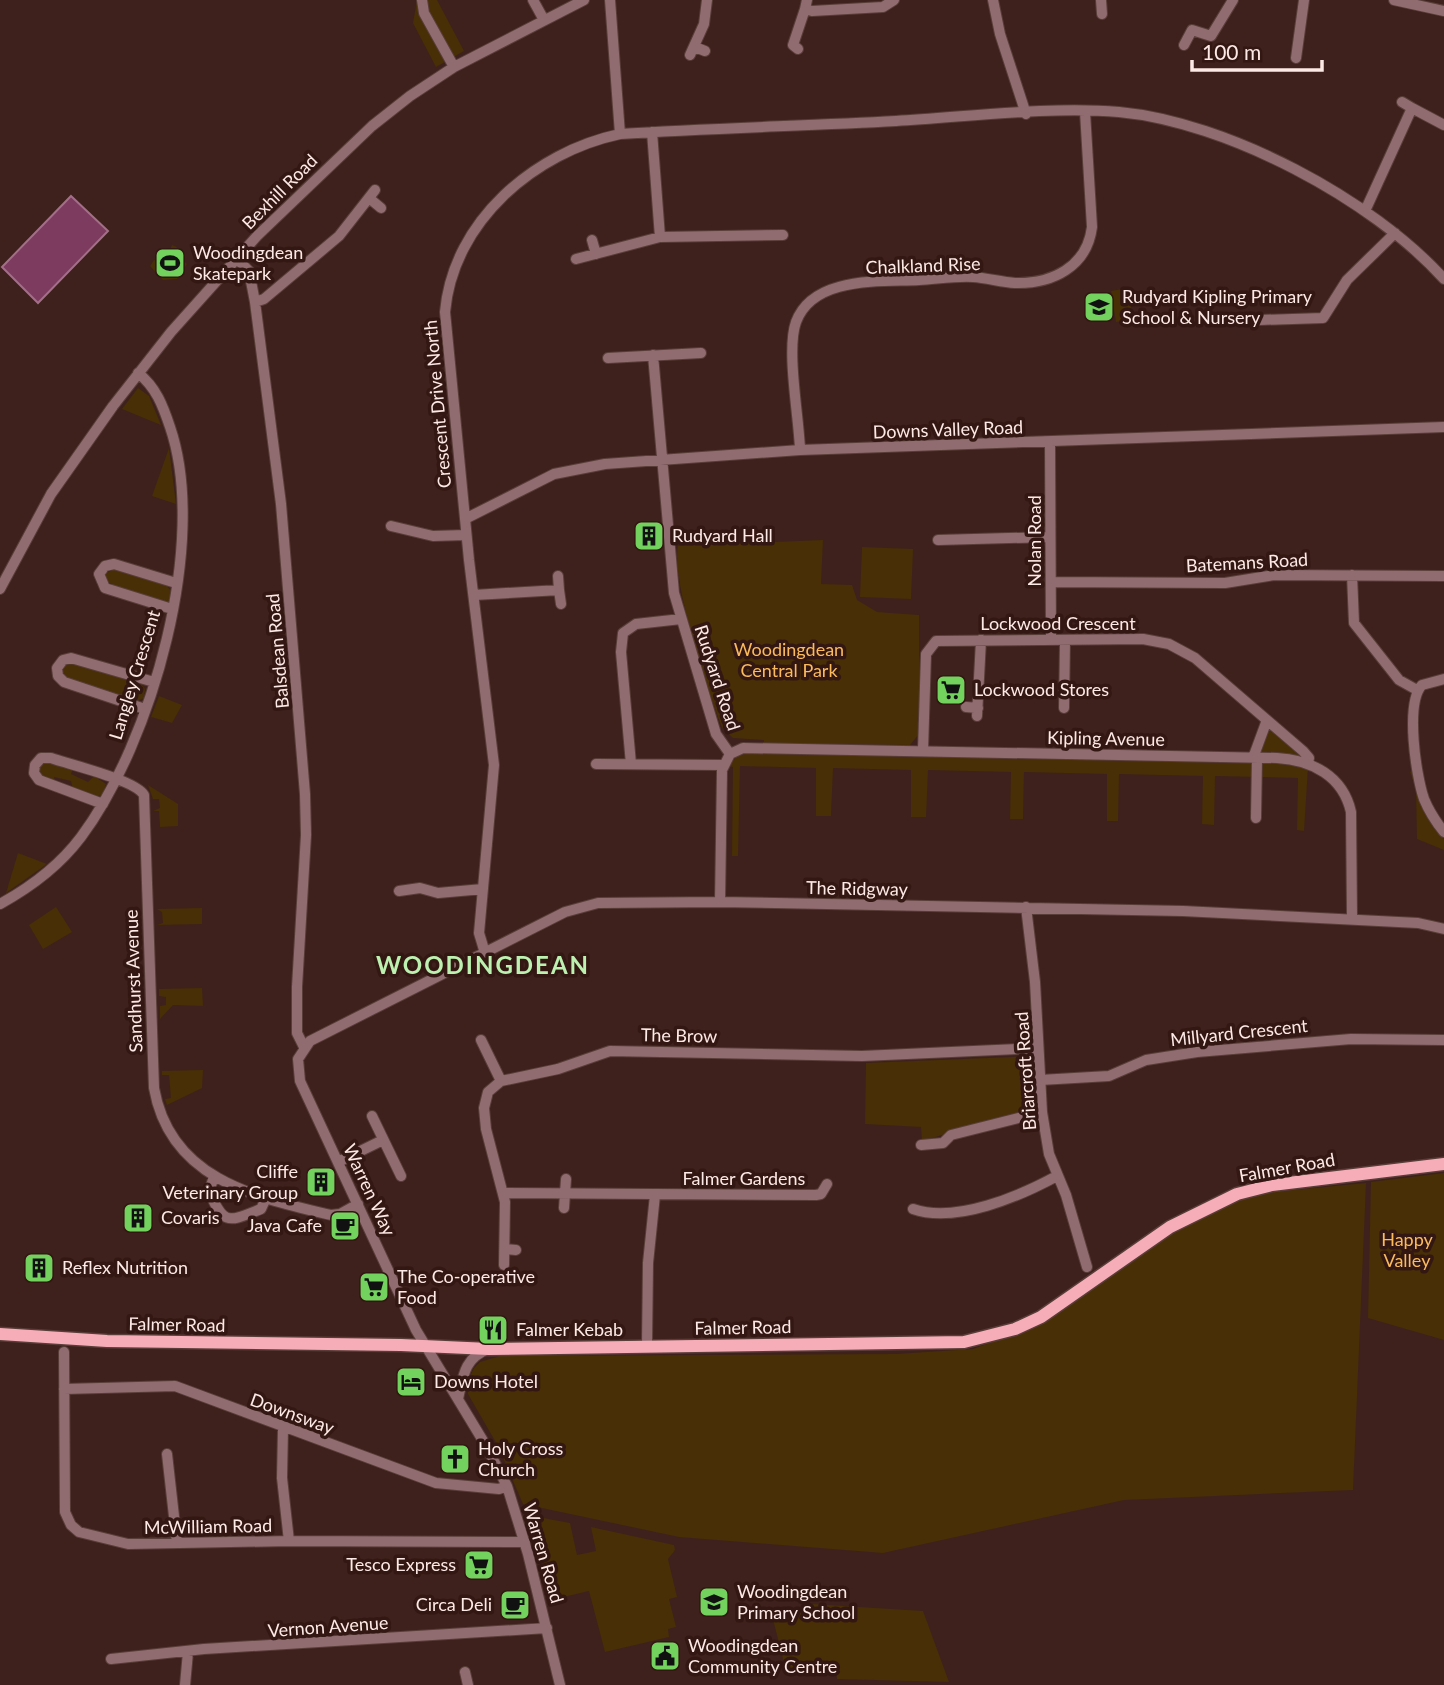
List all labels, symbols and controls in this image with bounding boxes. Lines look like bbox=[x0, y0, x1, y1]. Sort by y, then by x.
scale bar bbox=[1192, 28, 1322, 72]
text: 100 m bbox=[1202, 39, 1261, 64]
street label: Bexhill Road bbox=[237, 149, 321, 233]
place label: Woodingdean Skatepark bbox=[193, 241, 303, 284]
sports icon: Woodingdean Skatepark bbox=[153, 246, 187, 280]
street label: Chalkland Rise bbox=[865, 252, 981, 278]
place label: Rudyard Kipling Primary School & Nursery bbox=[1122, 285, 1313, 328]
school or university icon: Rudyard Kipling Primary School & Nursery bbox=[1082, 290, 1116, 324]
street label: Crescent Drive North bbox=[419, 319, 455, 489]
street label: Downs Valley Road bbox=[872, 415, 1024, 443]
street label: Nolan Road bbox=[1023, 495, 1045, 587]
building icon: Rudyard Hall bbox=[632, 519, 666, 553]
place label: Rudyard Hall bbox=[672, 524, 773, 546]
street label: Batemans Road bbox=[1185, 548, 1309, 576]
street label: Balsdean Road bbox=[261, 593, 293, 710]
street label: Langley Crescent bbox=[104, 607, 164, 742]
street label: Lockwood Crescent bbox=[980, 612, 1136, 634]
street label: Rudyard Road bbox=[691, 622, 745, 733]
park label: Woodingdean Central Park bbox=[734, 638, 844, 681]
supermarket icon: Lockwood Stores bbox=[934, 673, 968, 707]
place label: Lockwood Stores bbox=[974, 678, 1109, 700]
street label: Kipling Avenue bbox=[1047, 726, 1165, 750]
street label: The Ridgway bbox=[806, 876, 909, 900]
street label: Sandhurst Avenue bbox=[120, 909, 146, 1053]
district label: WOODINGDEAN bbox=[376, 950, 590, 979]
street label: Briarcroft Road bbox=[1010, 1011, 1040, 1131]
street label: Millyard Crescent bbox=[1169, 1014, 1309, 1050]
street label: The Brow bbox=[641, 1023, 717, 1047]
street label: Warren Way bbox=[339, 1140, 401, 1240]
street label: Falmer Road bbox=[1237, 1148, 1337, 1186]
place label: Cliffe Veterinary Group bbox=[162, 1160, 298, 1203]
building icon: Cliffe Veterinary Group bbox=[304, 1165, 338, 1199]
street label: Falmer Gardens bbox=[683, 1167, 806, 1189]
building icon: Covaris bbox=[121, 1201, 155, 1235]
place label: Covaris bbox=[161, 1206, 220, 1228]
cafe icon: Java Cafe bbox=[328, 1209, 362, 1243]
place label: Java Cafe bbox=[247, 1214, 322, 1236]
park label: Happy Valley bbox=[1381, 1228, 1434, 1271]
building icon: Reflex Nutrition bbox=[22, 1251, 56, 1285]
place label: Reflex Nutrition bbox=[62, 1256, 188, 1278]
place label: The Co-operative Food bbox=[397, 1265, 535, 1308]
supermarket icon: The Co-operative Food bbox=[357, 1270, 391, 1304]
street label: Falmer Road bbox=[128, 1312, 226, 1336]
restaurant icon: Falmer Kebab bbox=[476, 1313, 510, 1347]
street label: Falmer Road bbox=[694, 1315, 792, 1339]
place label: Falmer Kebab bbox=[516, 1318, 623, 1340]
hotel icon: Downs Hotel bbox=[394, 1365, 428, 1399]
place label: Downs Hotel bbox=[434, 1370, 538, 1392]
street label: Downsway bbox=[247, 1388, 338, 1439]
place label: Holy Cross Church bbox=[478, 1437, 564, 1480]
church icon: Holy Cross Church bbox=[438, 1442, 472, 1476]
street label: Warren Road bbox=[519, 1500, 569, 1605]
street label: McWilliam Road bbox=[144, 1514, 272, 1538]
supermarket icon: Tesco Express bbox=[462, 1548, 496, 1582]
place label: Tesco Express bbox=[346, 1553, 456, 1575]
place label: Woodingdean Primary School bbox=[737, 1580, 855, 1623]
school or university icon: Woodingdean Primary School bbox=[697, 1585, 731, 1619]
cafe icon: Circa Deli bbox=[498, 1588, 532, 1622]
place label: Circa Deli bbox=[416, 1593, 492, 1615]
street label: Vernon Avenue bbox=[267, 1611, 389, 1641]
place label: Woodingdean Community Centre bbox=[688, 1634, 837, 1677]
public building icon: Woodingdean Community Centre bbox=[648, 1639, 682, 1673]

